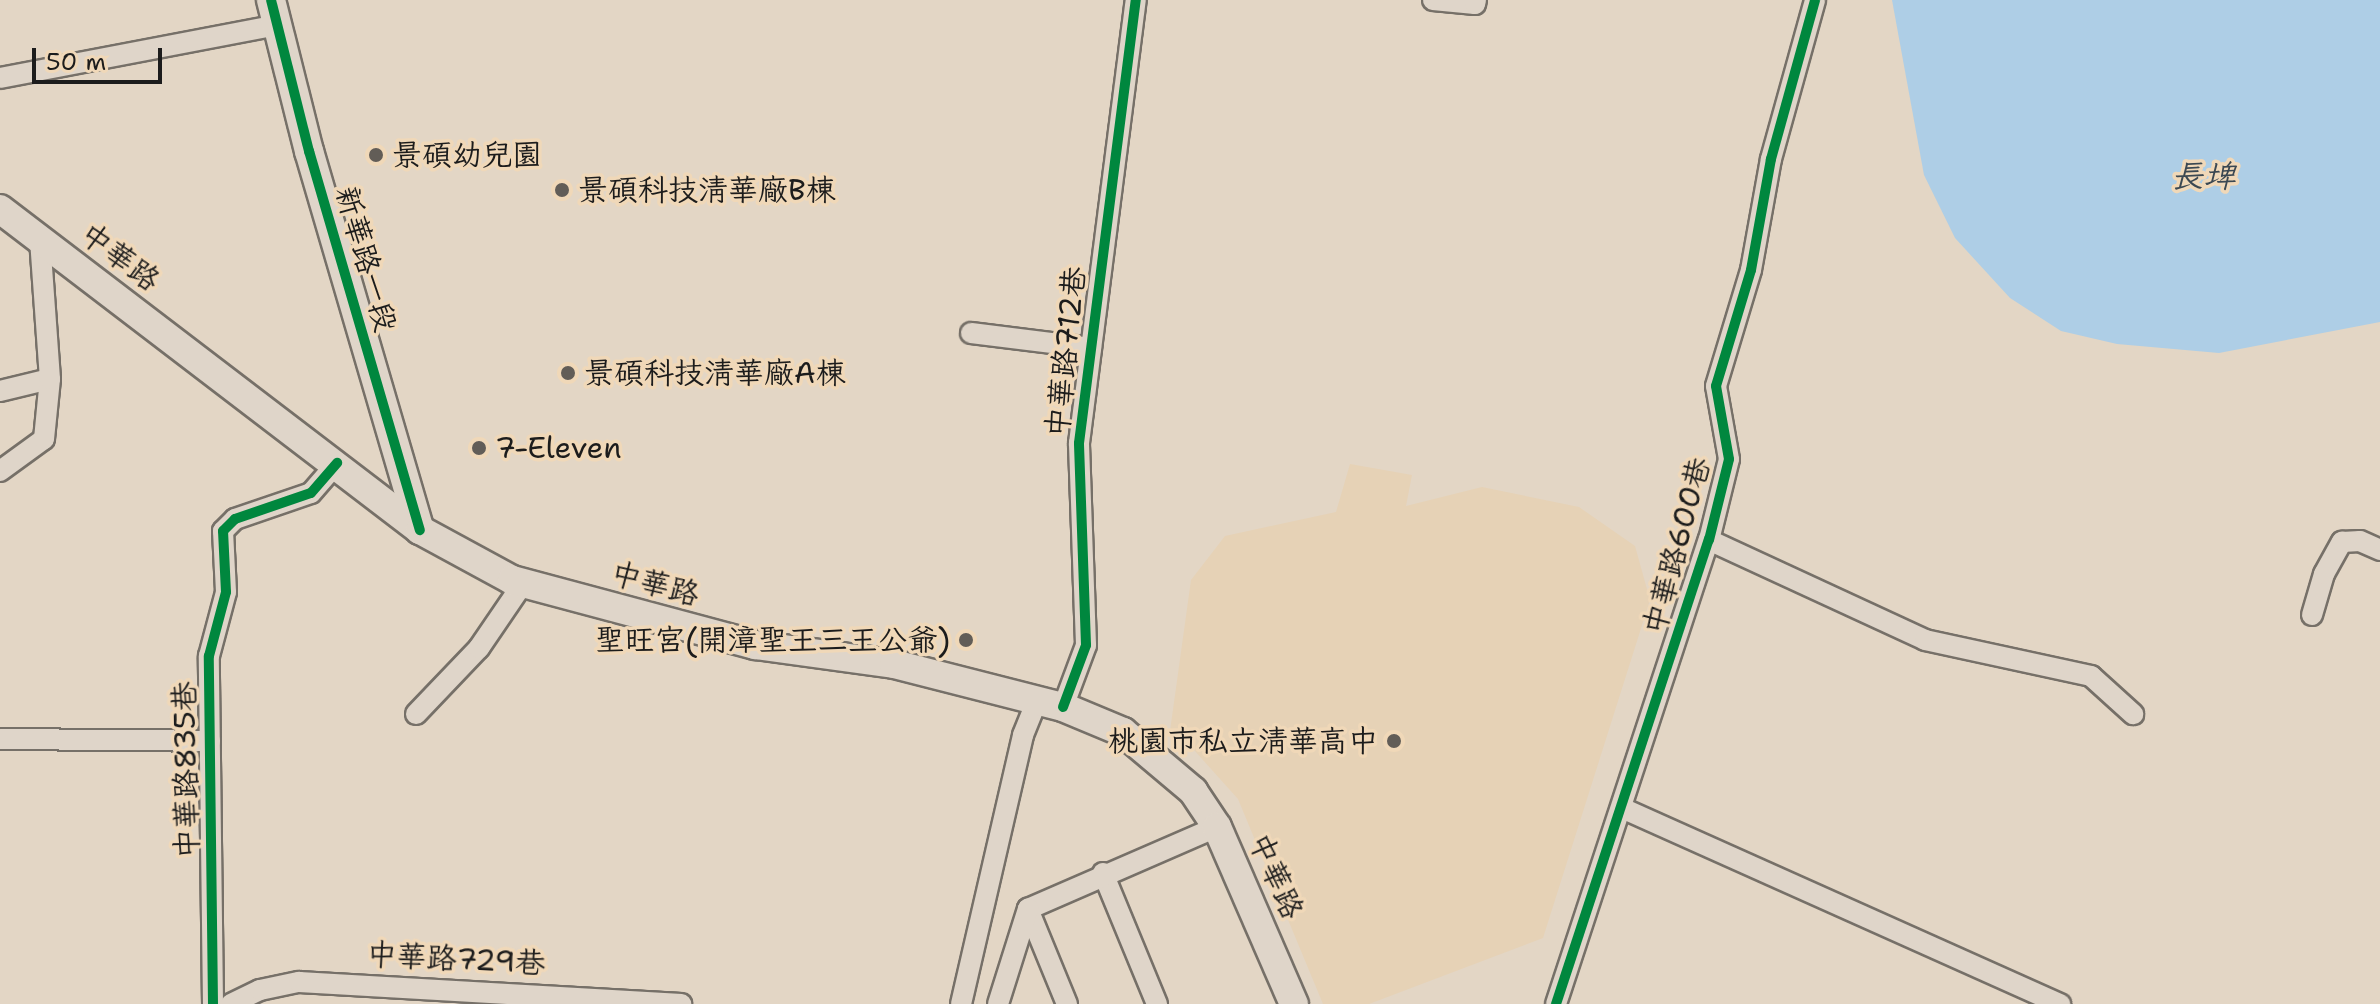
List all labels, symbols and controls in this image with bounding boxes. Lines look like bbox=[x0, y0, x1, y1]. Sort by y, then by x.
scale bar bbox=[36, 32, 166, 82]
text: 50 m bbox=[46, 46, 106, 78]
place label: 景碩幼兒園 bbox=[392, 137, 542, 173]
marker: 景碩幼兒園 bbox=[367, 146, 385, 164]
water label: 長埤 bbox=[2171, 157, 2235, 195]
place label: 景碩科技清華廠B棟 bbox=[578, 172, 836, 208]
marker: 景碩科技清華廠B棟 bbox=[553, 181, 571, 199]
street label: 新華路一段 bbox=[328, 182, 404, 336]
street label: 中華路 bbox=[73, 216, 167, 298]
street label: 中華路712巷 bbox=[1039, 265, 1093, 439]
place label: 景碩科技清華廠A棟 bbox=[584, 355, 846, 391]
marker: 景碩科技清華廠A棟 bbox=[559, 364, 577, 382]
place label: 7-Eleven bbox=[495, 430, 622, 466]
marker: 7-Eleven bbox=[470, 439, 488, 457]
street label: 中華路600巷 bbox=[1636, 453, 1718, 639]
street label: 中華路 bbox=[607, 555, 703, 613]
place label: 聖旺宮(開漳聖王三王公爺) bbox=[595, 622, 950, 658]
marker: 聖旺宮(開漳聖王三王公爺) bbox=[957, 631, 975, 649]
street label: 中華路835巷 bbox=[166, 681, 206, 859]
place label: 桃園市私立清華高中 bbox=[1108, 723, 1378, 759]
marker: 桃園市私立清華高中 bbox=[1385, 732, 1403, 750]
street label: 中華路 bbox=[1241, 828, 1311, 924]
street label: 中華路729巷 bbox=[366, 936, 546, 982]

